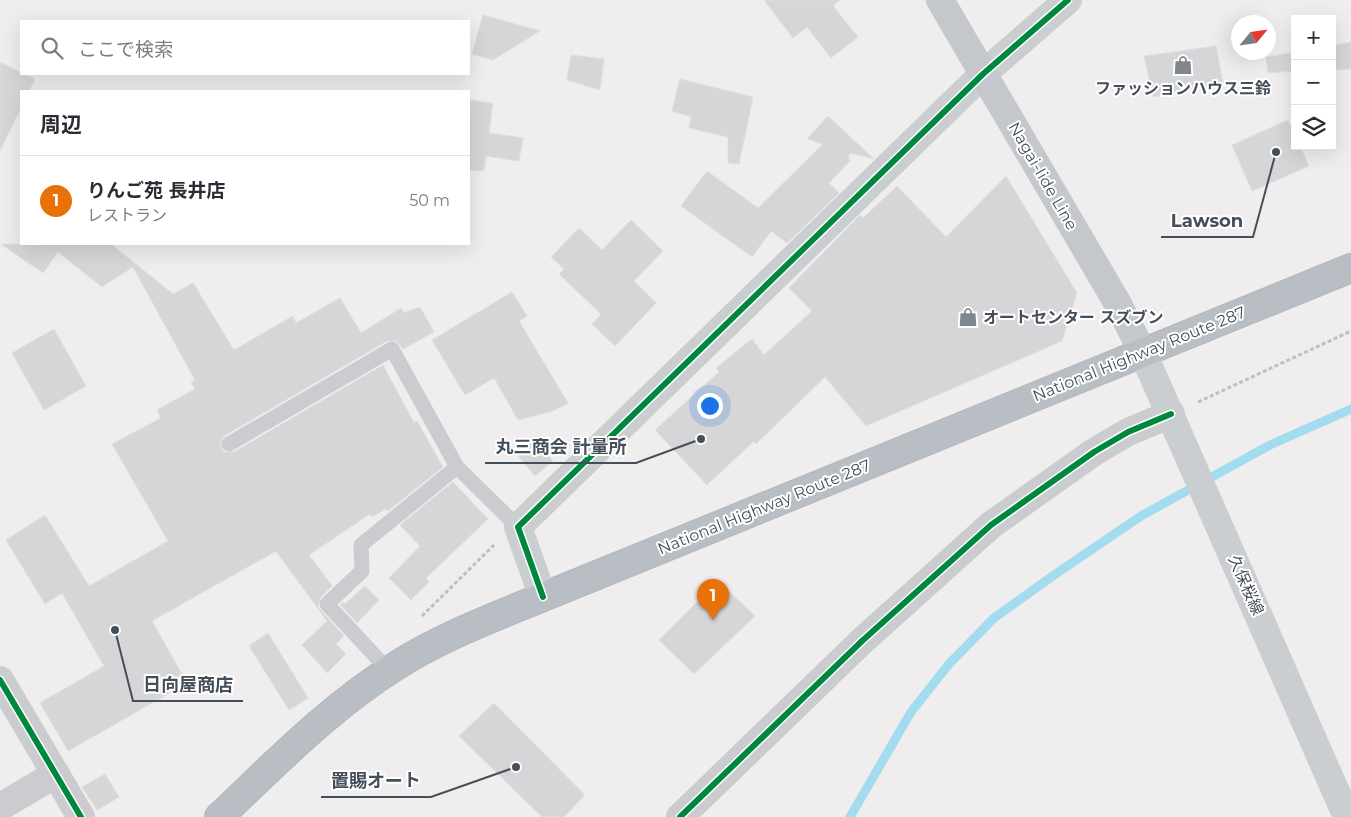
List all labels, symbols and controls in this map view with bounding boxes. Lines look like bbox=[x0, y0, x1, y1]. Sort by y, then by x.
north arrow bbox=[1231, 15, 1276, 60]
map controls bbox=[1291, 15, 1336, 150]
button: + bbox=[1291, 15, 1336, 60]
search box bbox=[20, 20, 470, 75]
icon: search bbox=[38, 34, 66, 62]
text: ここで検索 bbox=[78, 38, 173, 61]
shop icon: ファッションハウス三鈴 bbox=[1172, 54, 1194, 76]
button: − bbox=[1291, 60, 1336, 105]
place label: ファッションハウス三鈴 bbox=[1095, 79, 1271, 98]
button: layers bbox=[1291, 105, 1336, 150]
text: 周辺 bbox=[40, 112, 82, 137]
street label: Nagai-Iide Line bbox=[1004, 119, 1082, 233]
text: りんご苑 長井店 bbox=[87, 179, 225, 202]
text: 1 bbox=[53, 191, 59, 210]
text: 50 m bbox=[409, 191, 450, 210]
callout: Lawson bbox=[1161, 204, 1253, 237]
text: レストラン bbox=[87, 206, 167, 225]
text: Lawson bbox=[1171, 210, 1243, 232]
street label: National Highway Route 287 bbox=[1030, 303, 1248, 405]
shop icon: オートセンター スズブン bbox=[957, 306, 979, 328]
place label: オートセンター スズブン bbox=[983, 308, 1164, 327]
your location bbox=[697, 393, 723, 419]
callout: 丸三商会 計量所 bbox=[485, 430, 636, 463]
text: 丸三商会 計量所 bbox=[495, 436, 627, 458]
street label: National Highway Route 287 bbox=[655, 456, 873, 558]
street label: 久保桜線 bbox=[1224, 552, 1268, 618]
pin: 1 bbox=[697, 579, 729, 620]
callout: 日向屋商店 bbox=[133, 668, 243, 701]
text: 日向屋商店 bbox=[143, 674, 233, 696]
callout: 置賜オート bbox=[321, 764, 431, 797]
text: 置賜オート bbox=[331, 770, 421, 792]

